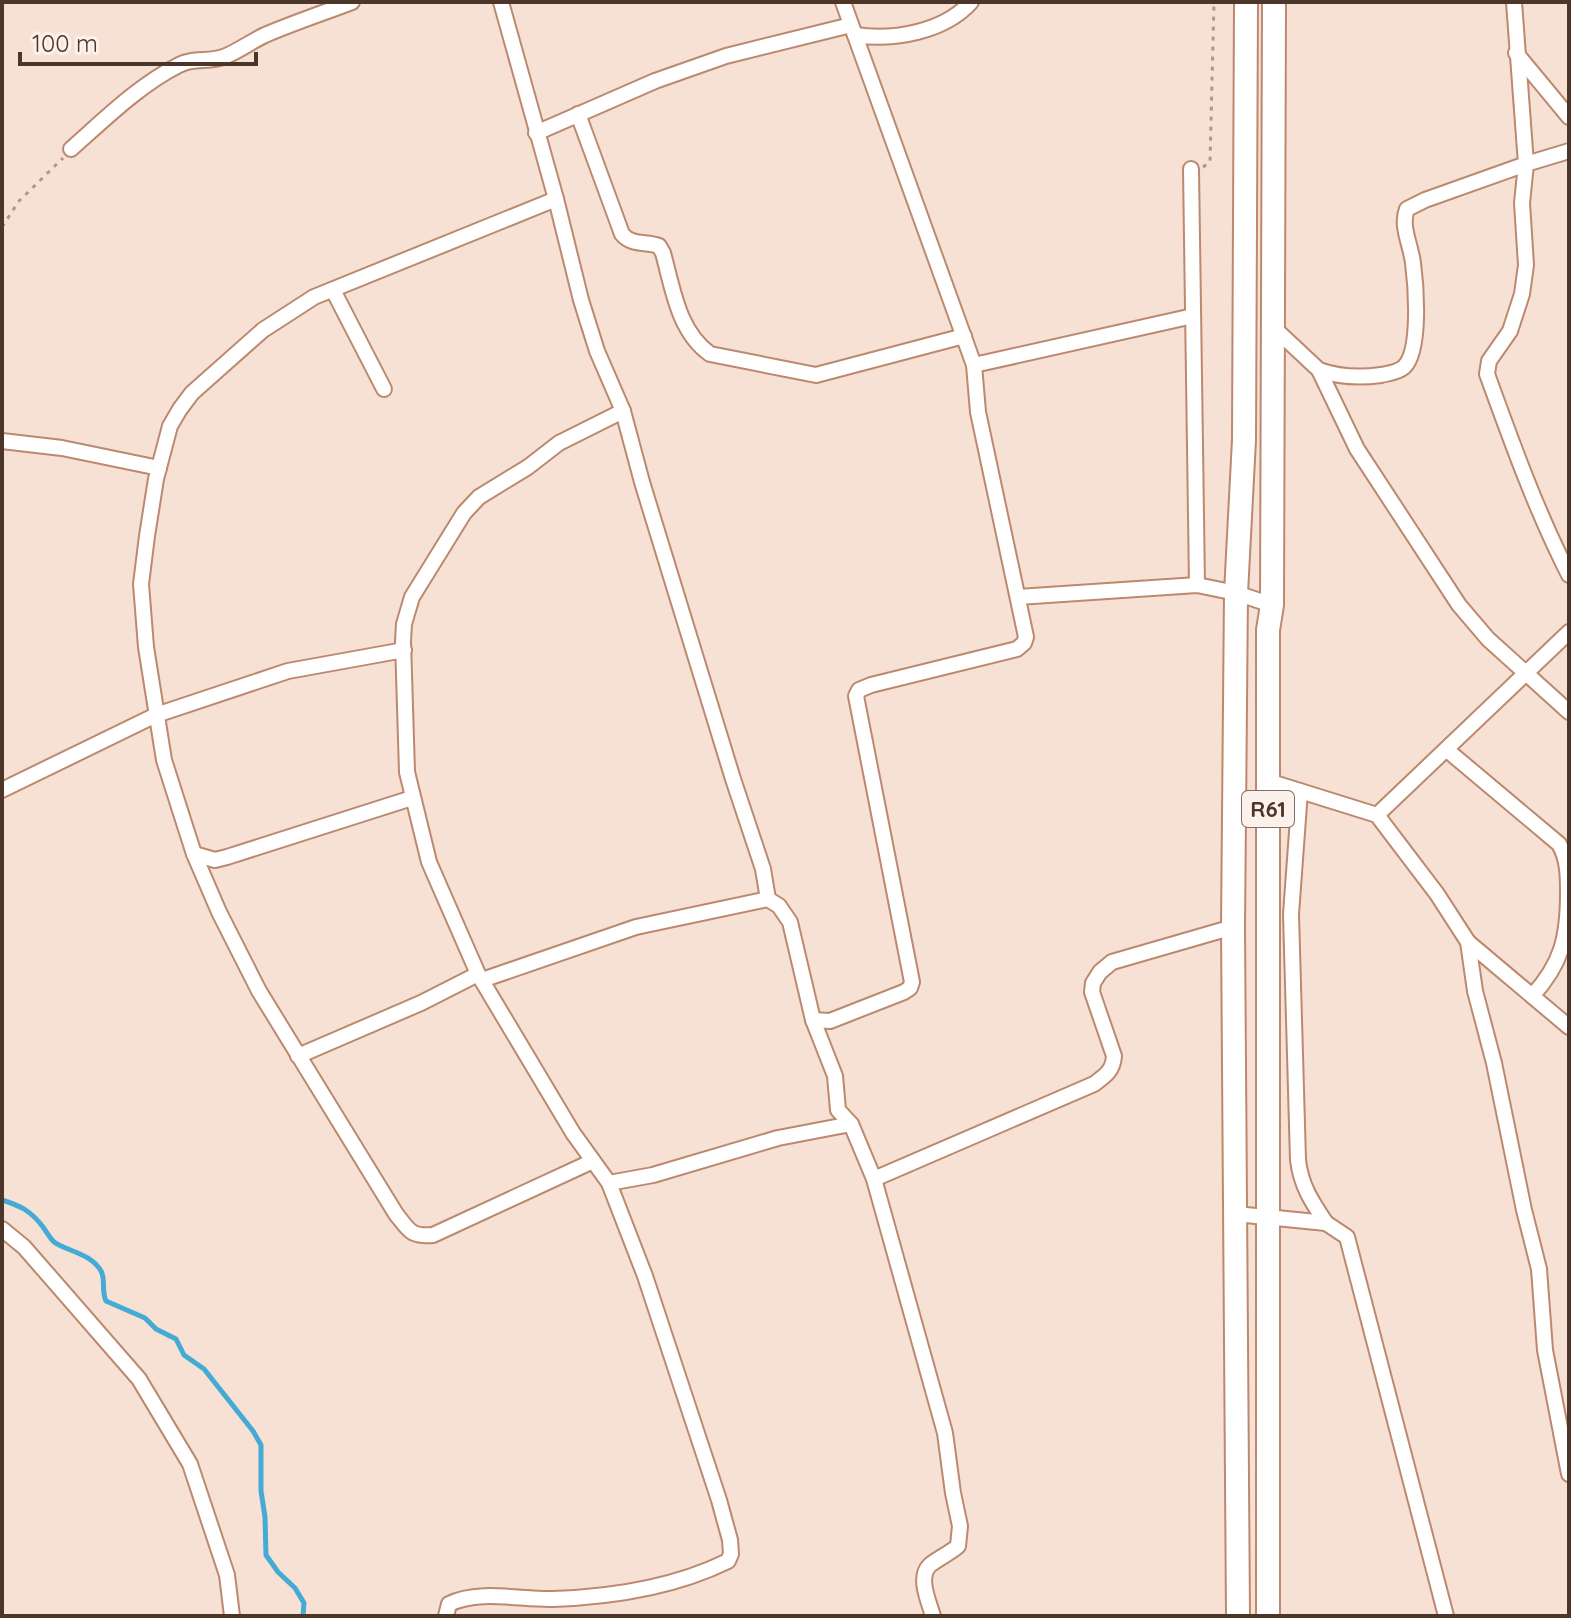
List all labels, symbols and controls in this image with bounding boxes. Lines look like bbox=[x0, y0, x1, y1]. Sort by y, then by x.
scale bar bbox=[20, 16, 256, 66]
text: 100 m bbox=[32, 28, 98, 58]
road number: R61 bbox=[1242, 791, 1294, 827]

